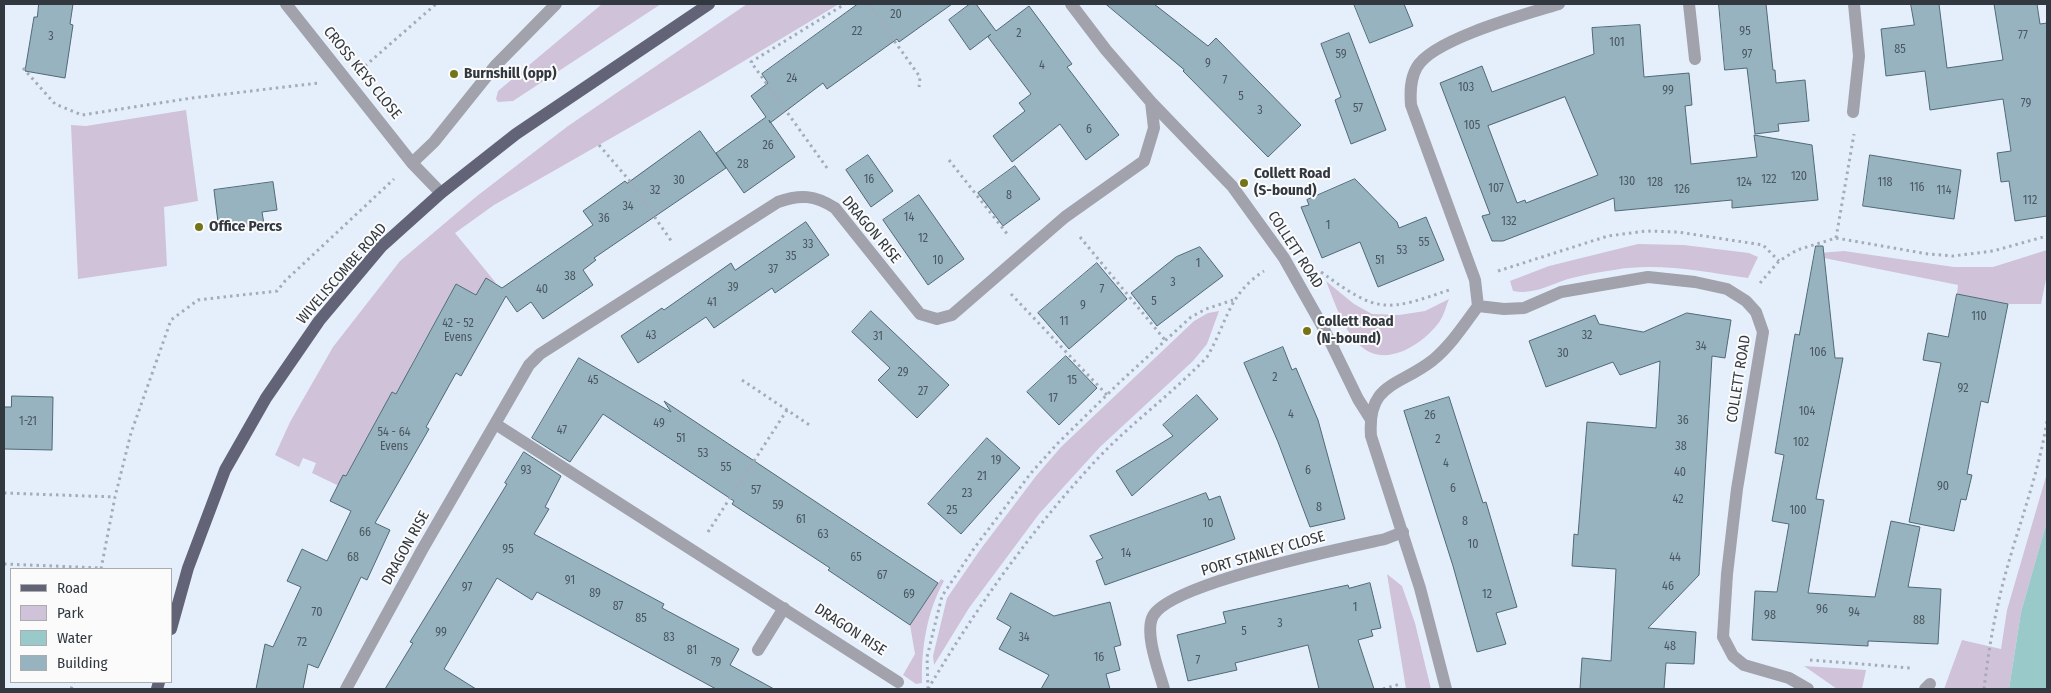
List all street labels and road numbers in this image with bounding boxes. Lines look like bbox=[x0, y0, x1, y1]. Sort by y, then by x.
street label: CROSS KEYS CLOSE bbox=[319, 23, 405, 123]
street label: DRAGON RISE bbox=[838, 193, 904, 267]
street label: COLLETT ROAD bbox=[1263, 208, 1327, 292]
street label: WIVELISCOMBE ROAD bbox=[293, 220, 391, 328]
street label: COLLETT ROAD bbox=[1723, 334, 1755, 424]
street label: DRAGON RISE bbox=[378, 508, 434, 588]
street label: PORT STANLEY CLOSE bbox=[1199, 528, 1327, 580]
street label: DRAGON RISE bbox=[811, 600, 889, 660]

